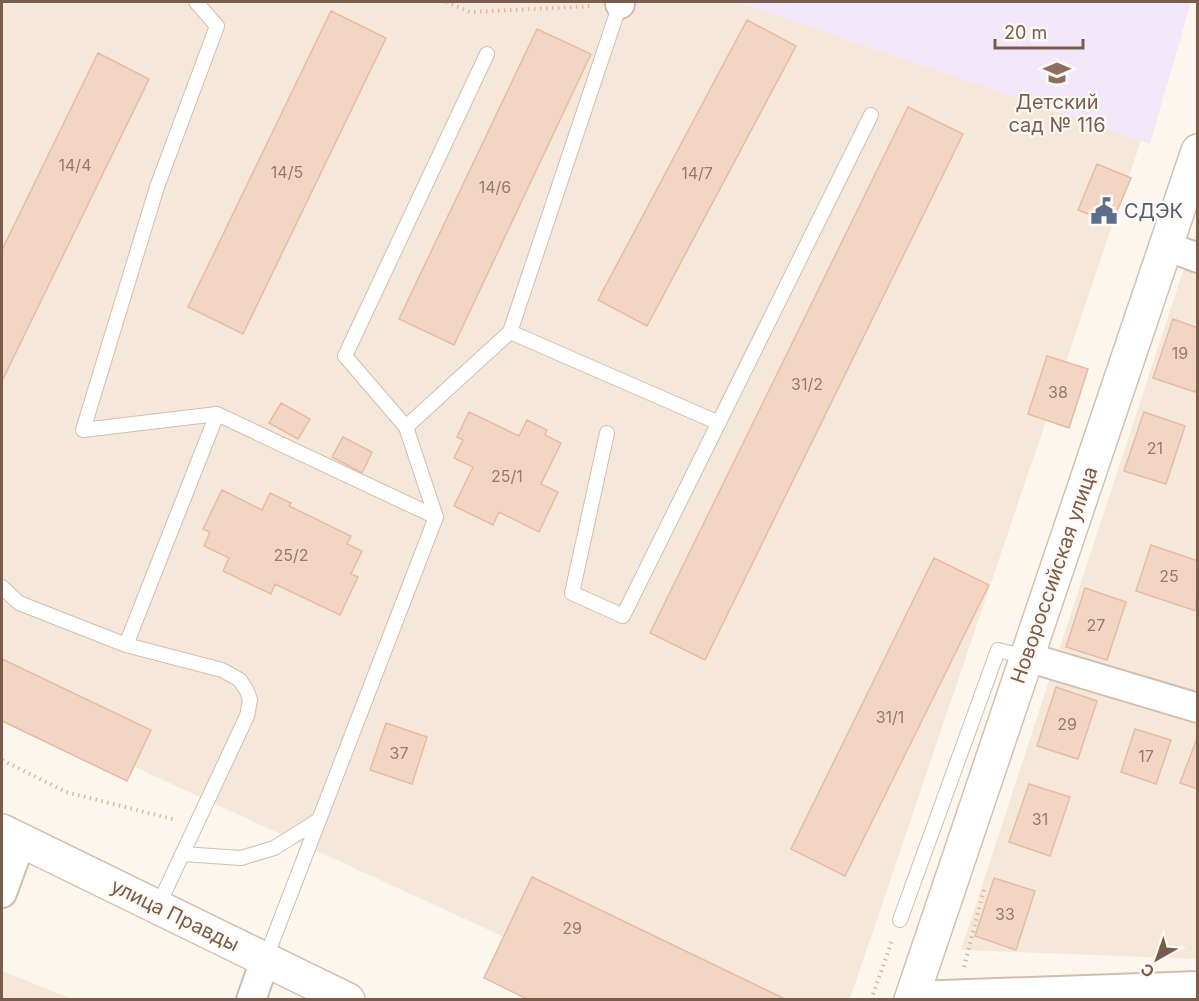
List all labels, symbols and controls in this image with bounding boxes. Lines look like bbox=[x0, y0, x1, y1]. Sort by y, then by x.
scale bar bbox=[995, 12, 1084, 50]
text: 20 m bbox=[1004, 22, 1047, 43]
school or university icon: Детский сад № 116 bbox=[1042, 58, 1072, 88]
place label: Детский сад № 116 bbox=[1008, 90, 1106, 137]
house number: 14/4 bbox=[59, 155, 91, 175]
house number: 14/5 bbox=[271, 162, 303, 182]
house number: 14/7 bbox=[681, 163, 713, 183]
house number: 14/6 bbox=[479, 177, 511, 197]
public building icon: СДЭК bbox=[1089, 196, 1119, 226]
place label: СДЭК bbox=[1124, 199, 1183, 223]
house number: 19 bbox=[1172, 343, 1188, 363]
house number: 31/2 bbox=[791, 374, 823, 394]
house number: 38 bbox=[1048, 382, 1068, 402]
house number: 21 bbox=[1147, 438, 1163, 458]
street label: Новороссийская улица bbox=[1006, 463, 1102, 687]
house number: 25/1 bbox=[491, 466, 523, 486]
house number: 25/2 bbox=[273, 545, 309, 565]
house number: 25 bbox=[1159, 566, 1179, 586]
house number: 27 bbox=[1087, 615, 1105, 635]
house number: 31/1 bbox=[876, 707, 904, 727]
house number: 29 bbox=[1057, 714, 1077, 734]
house number: 37 bbox=[390, 743, 408, 763]
house number: 17 bbox=[1138, 746, 1154, 766]
house number: 31 bbox=[1032, 809, 1048, 829]
street label: улица Правды bbox=[107, 874, 243, 956]
house number: 33 bbox=[995, 904, 1015, 924]
house number: 29 bbox=[562, 918, 582, 938]
north arrow bbox=[1127, 929, 1187, 989]
text: С bbox=[1136, 959, 1158, 982]

